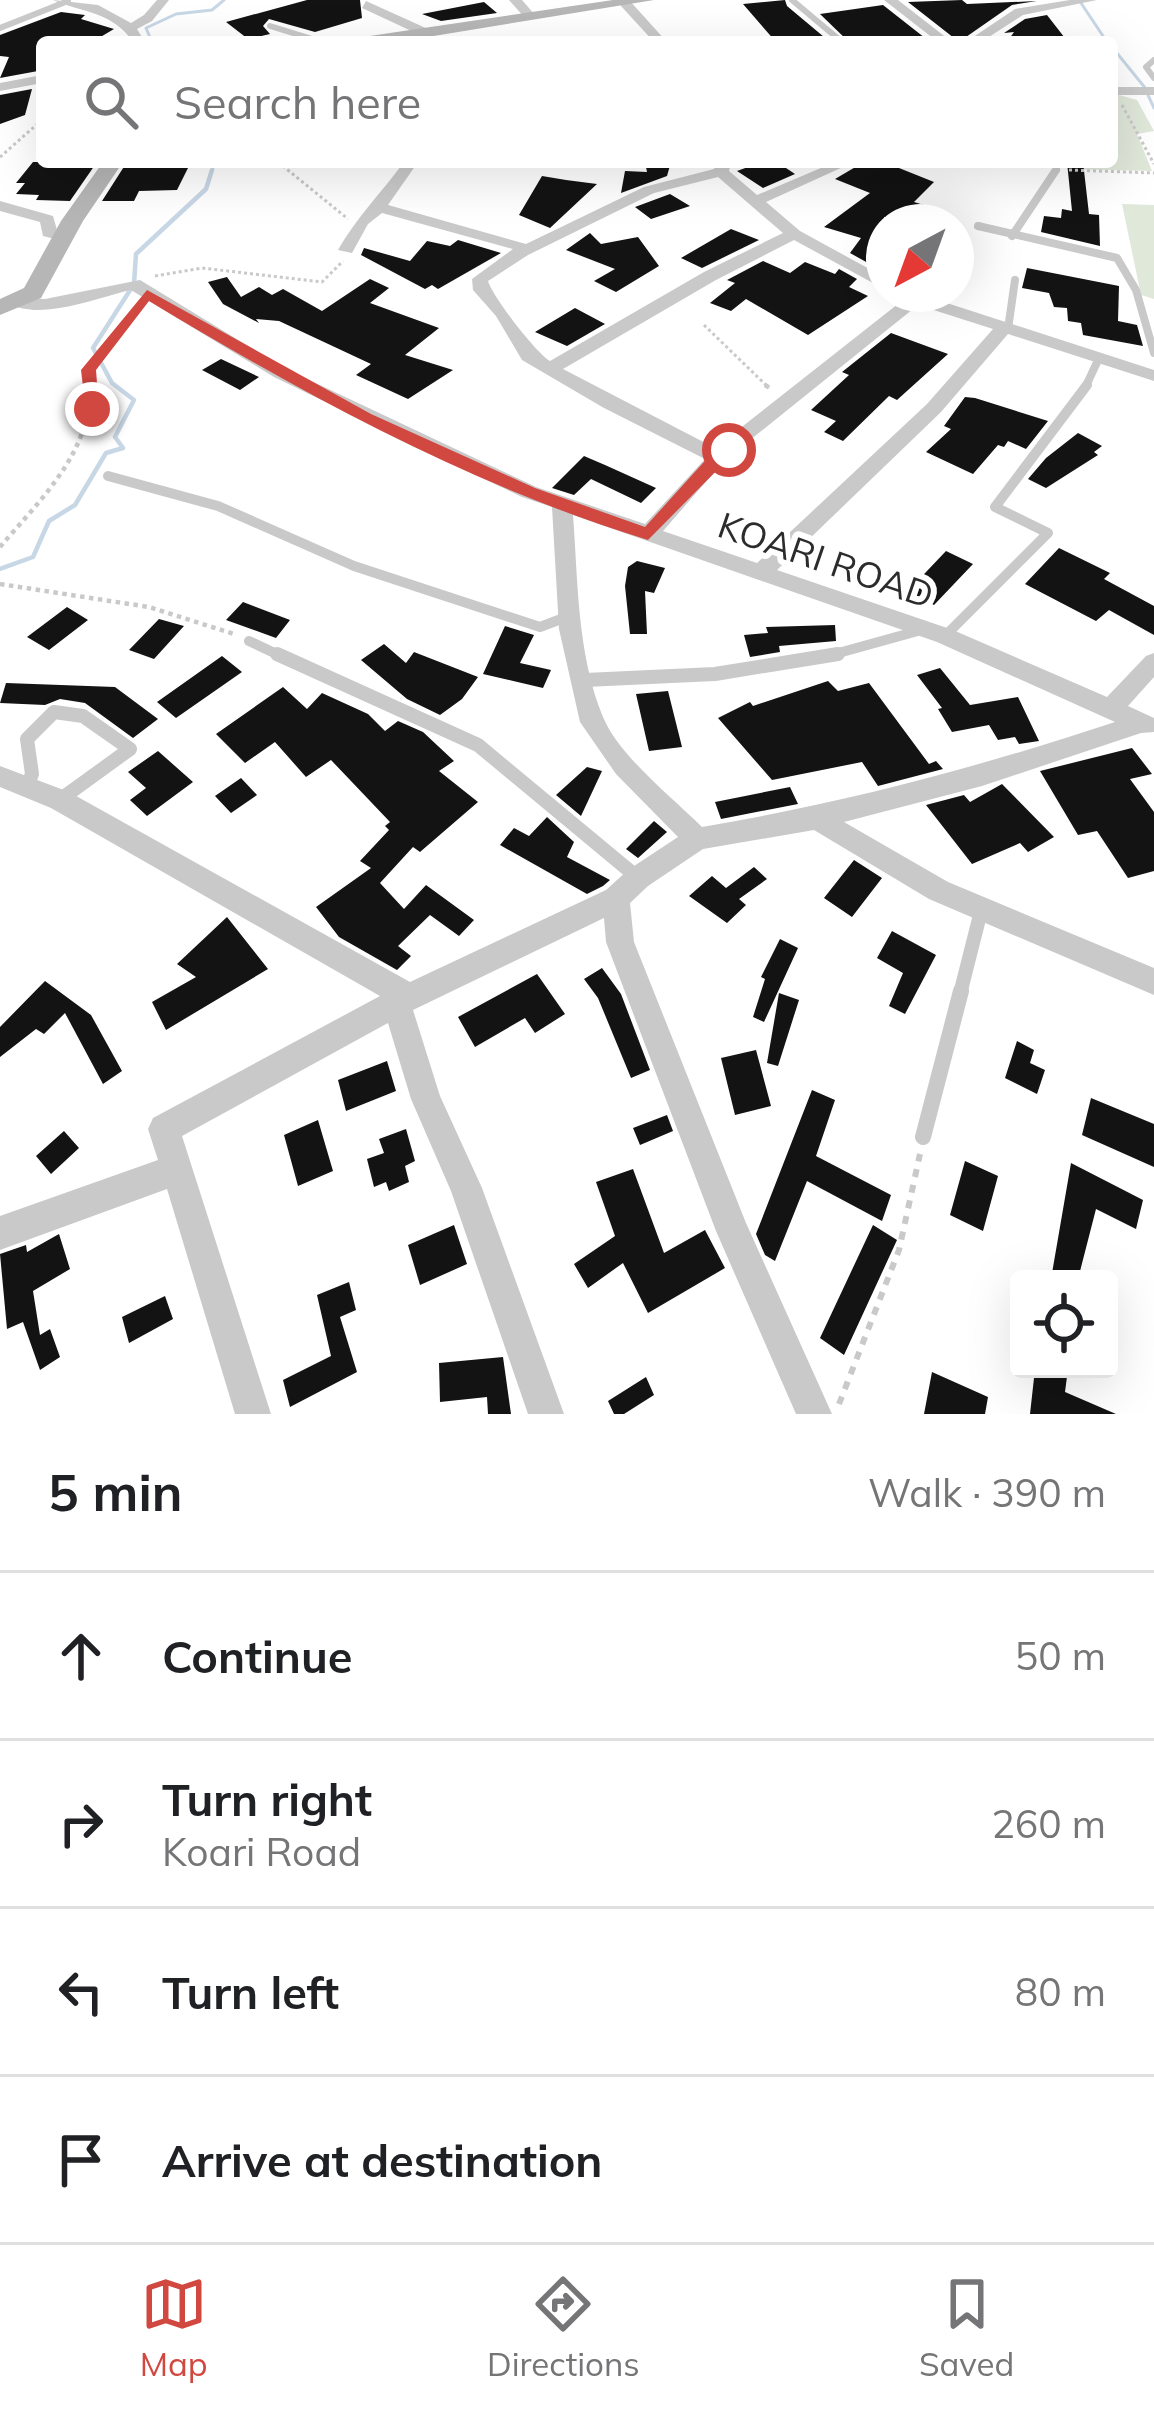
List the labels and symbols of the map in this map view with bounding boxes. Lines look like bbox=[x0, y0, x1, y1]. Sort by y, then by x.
north arrow bbox=[866, 204, 974, 312]
route end bbox=[65, 382, 119, 436]
route start bbox=[702, 423, 756, 477]
street label: KOARI ROAD bbox=[713, 502, 940, 617]

